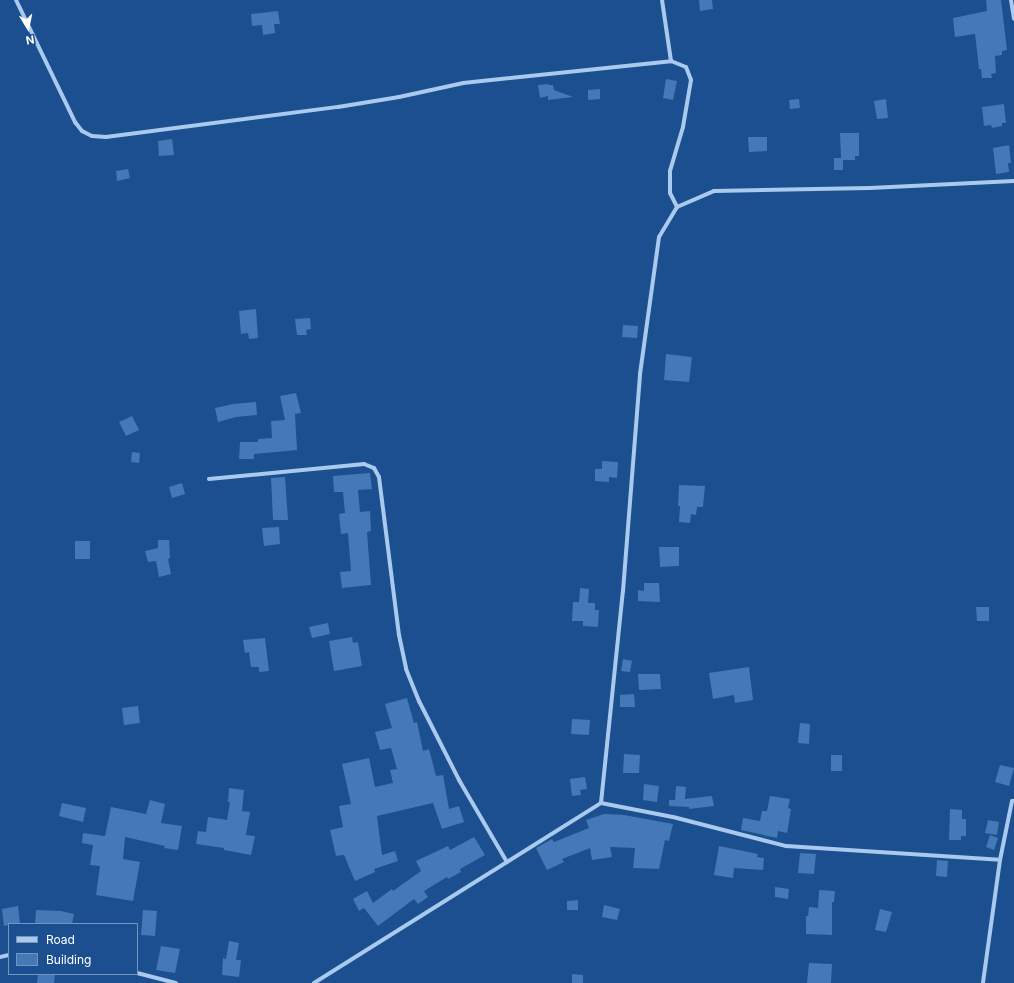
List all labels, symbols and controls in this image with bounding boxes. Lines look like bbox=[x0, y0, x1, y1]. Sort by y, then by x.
north arrow bbox=[8, 8, 48, 48]
text: N bbox=[25, 32, 35, 47]
legend bbox=[8, 923, 138, 975]
text: Road bbox=[46, 932, 75, 947]
text: Building bbox=[46, 952, 91, 967]

